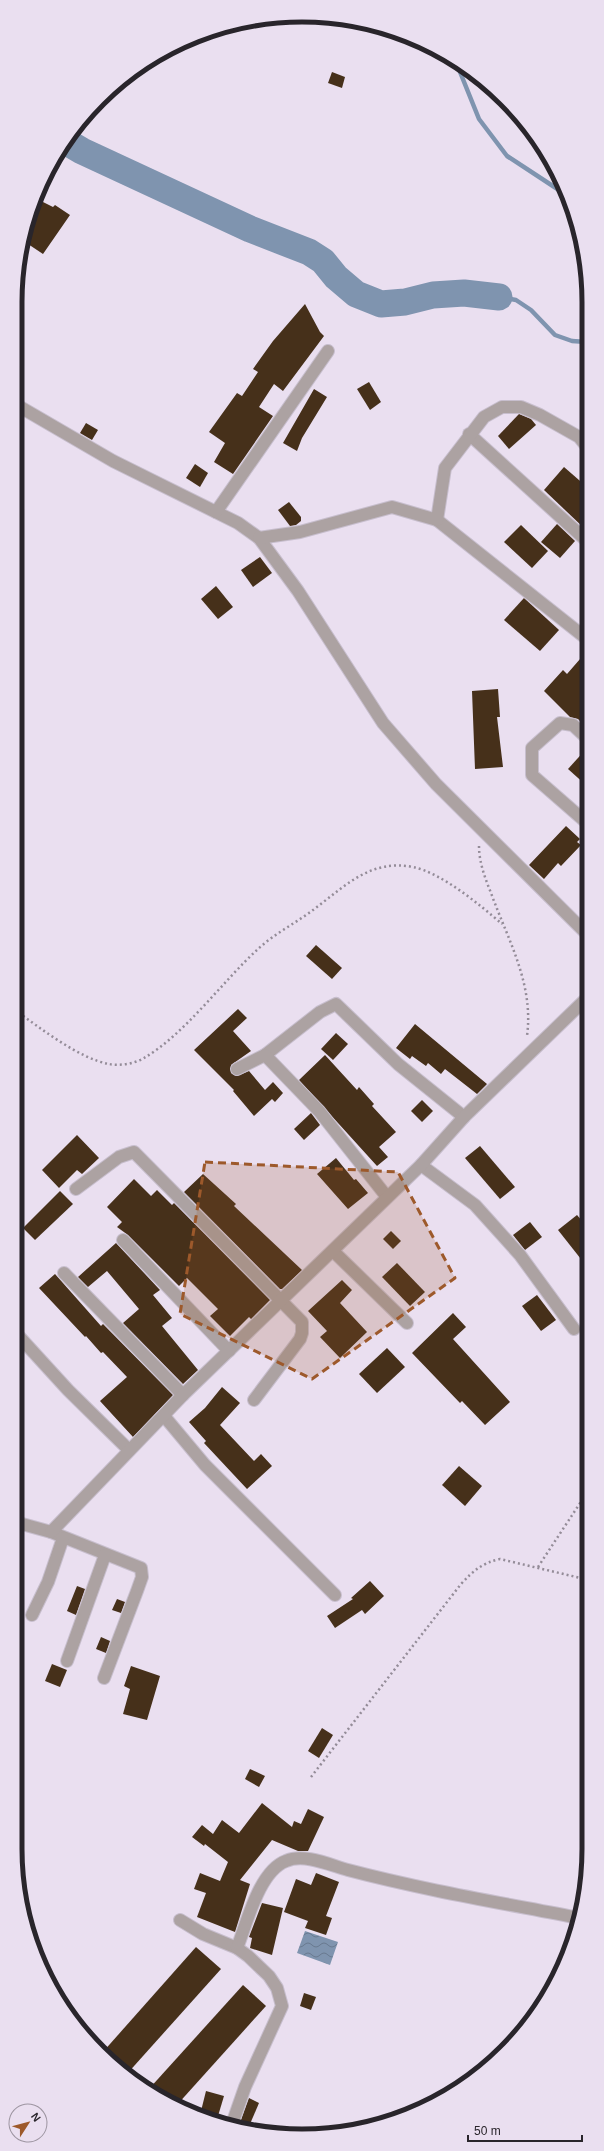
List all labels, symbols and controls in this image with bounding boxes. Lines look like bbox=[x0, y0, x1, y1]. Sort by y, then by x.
north arrow bbox=[8, 2103, 48, 2143]
text: N bbox=[29, 2110, 43, 2124]
scale bar bbox=[468, 2117, 582, 2143]
text: 50 m bbox=[474, 2124, 501, 2138]

